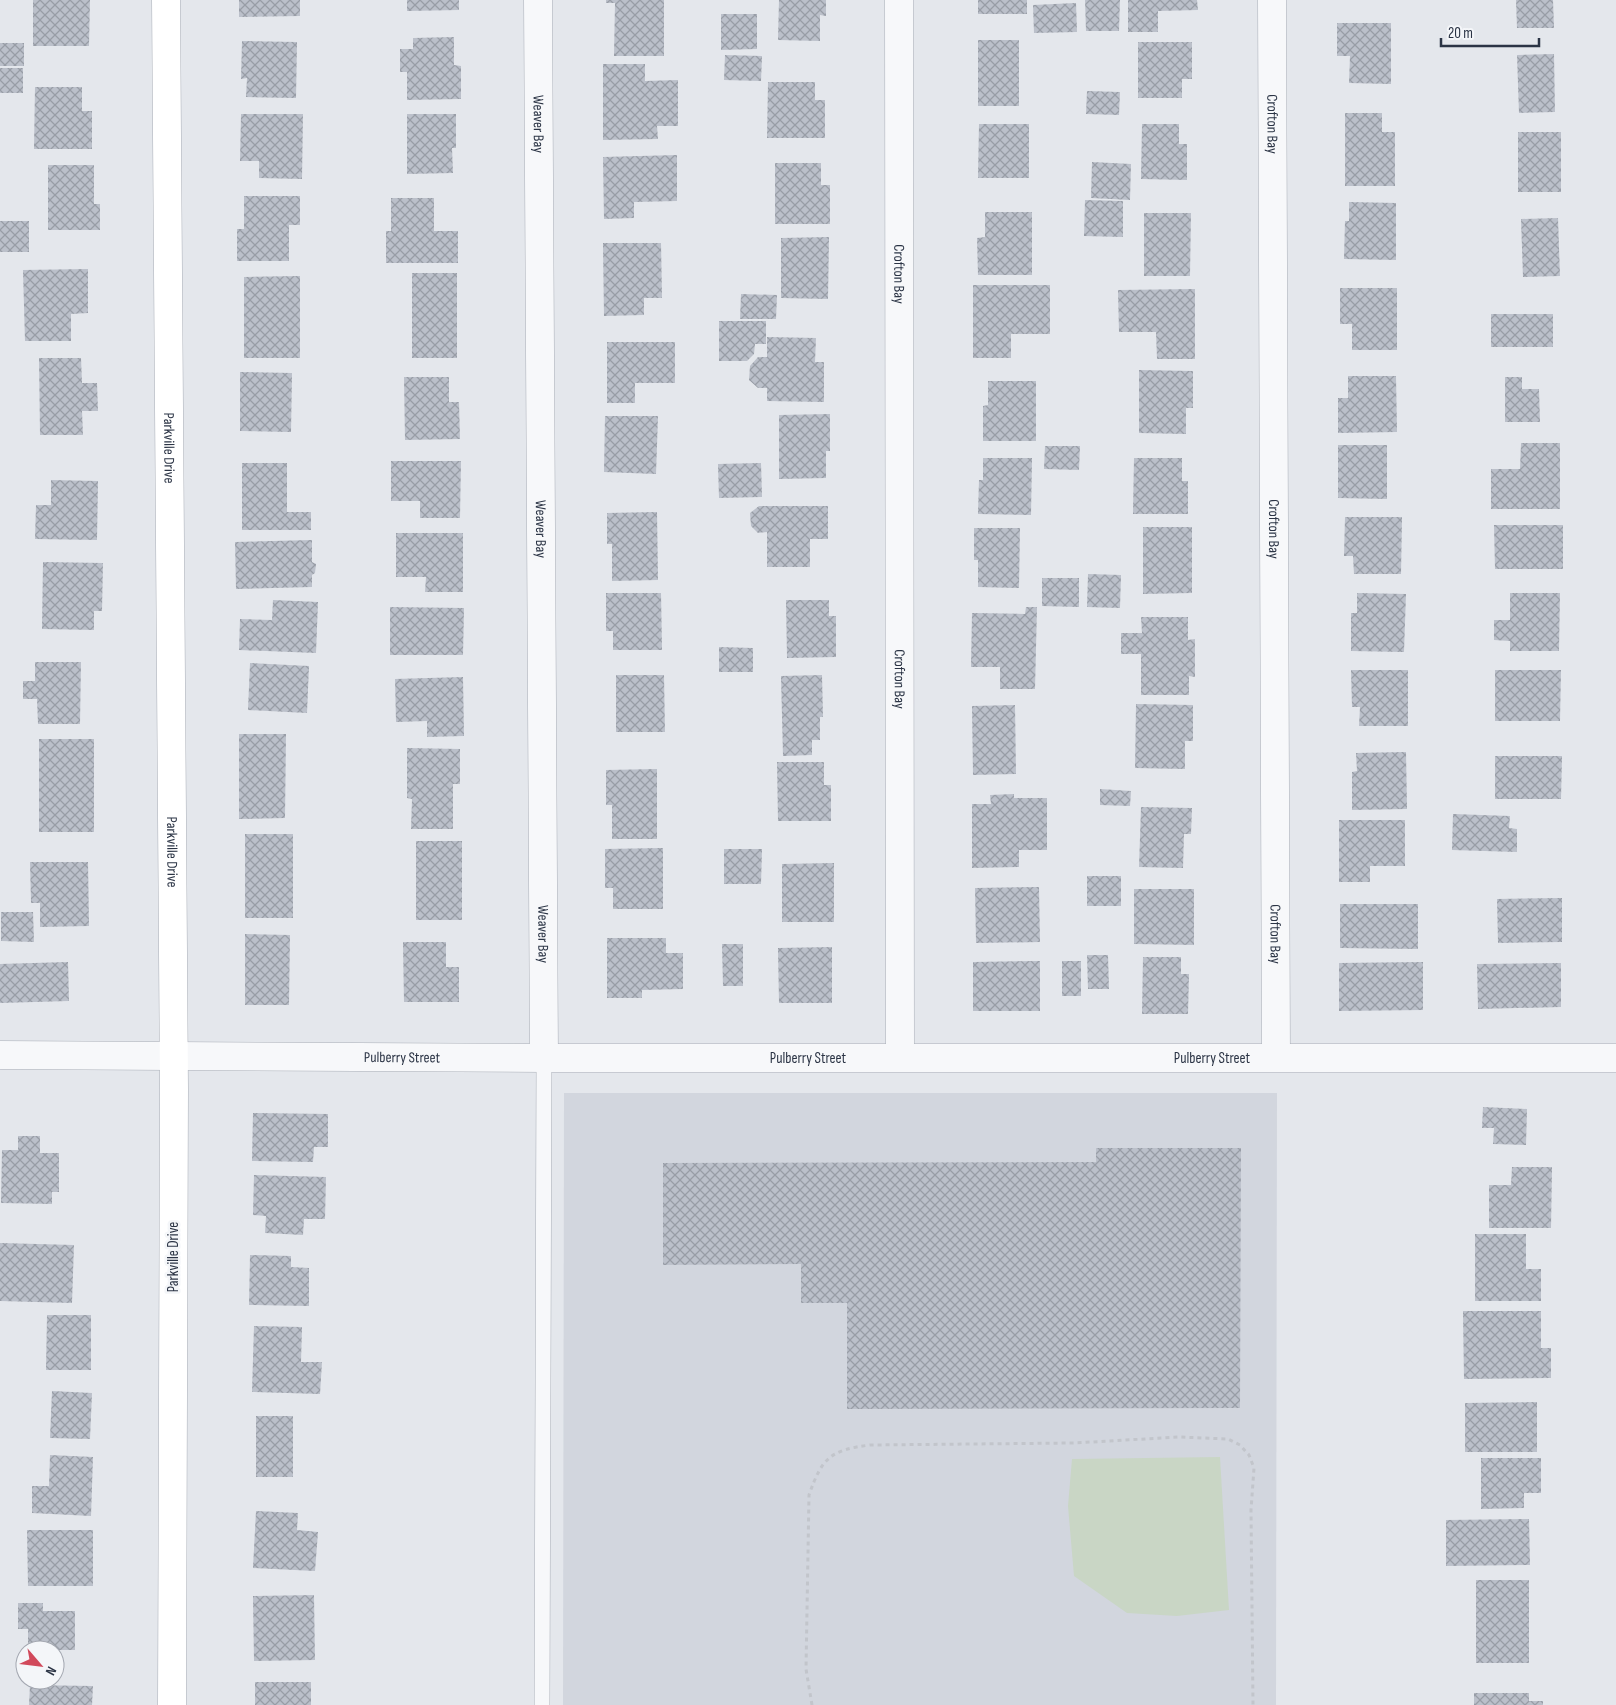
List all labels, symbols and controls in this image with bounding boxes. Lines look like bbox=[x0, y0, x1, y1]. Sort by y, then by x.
scale bar bbox=[1441, 15, 1538, 47]
text: 20 m bbox=[1448, 24, 1473, 43]
street label: Crofton Bay bbox=[1262, 94, 1282, 154]
street label: Weaver Bay bbox=[529, 95, 548, 153]
street label: Crofton Bay bbox=[889, 244, 908, 304]
street label: Parkville Drive bbox=[159, 413, 179, 483]
street label: Crofton Bay bbox=[1264, 499, 1283, 559]
street label: Weaver Bay bbox=[531, 500, 550, 558]
street label: Crofton Bay bbox=[890, 649, 909, 709]
street label: Parkville Drive bbox=[162, 817, 182, 887]
street label: Crofton Bay bbox=[1265, 904, 1285, 964]
street label: Weaver Bay bbox=[533, 905, 552, 963]
street label: Pulberry Street bbox=[364, 1048, 441, 1067]
street label: Pulberry Street bbox=[770, 1049, 847, 1068]
street label: Pulberry Street bbox=[1174, 1049, 1251, 1068]
street label: Parkville Drive bbox=[164, 1222, 183, 1292]
north arrow bbox=[15, 1640, 65, 1690]
text: N bbox=[42, 1664, 60, 1678]

